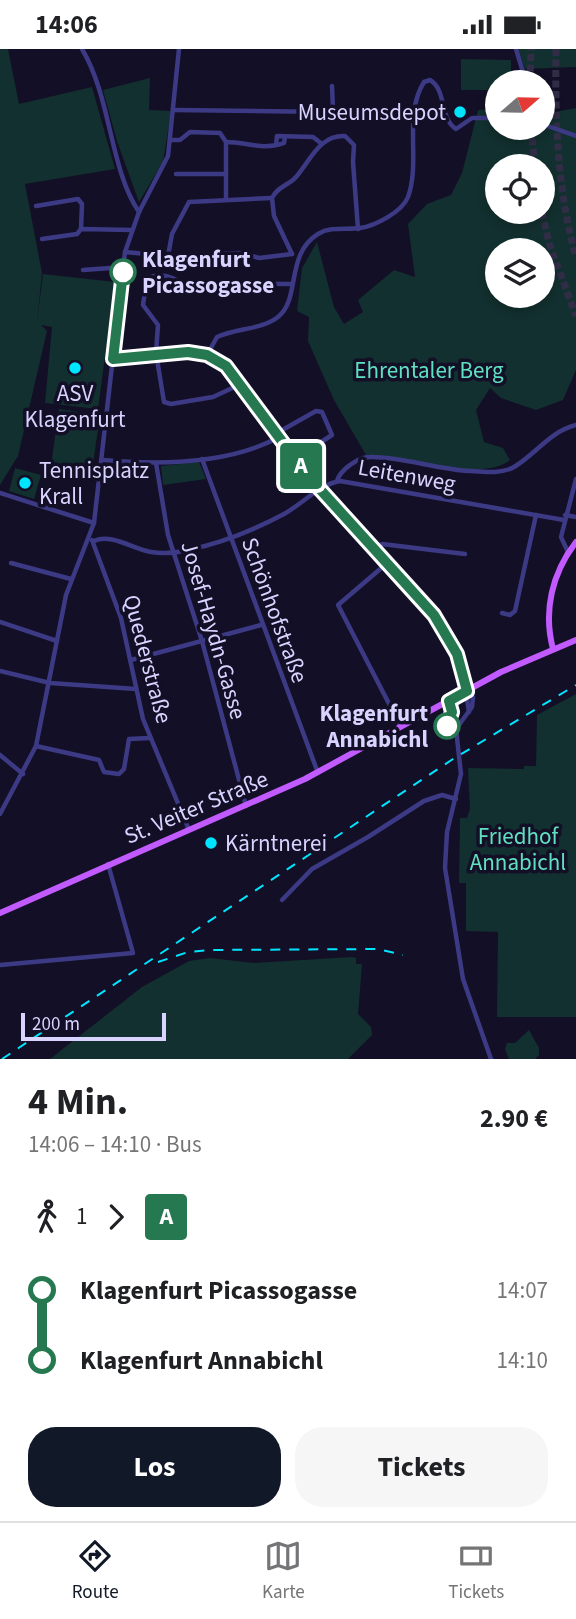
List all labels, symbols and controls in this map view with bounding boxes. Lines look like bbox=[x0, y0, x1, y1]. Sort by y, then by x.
text: 14:06 bbox=[35, 6, 98, 43]
north arrow bbox=[485, 70, 555, 140]
map controls bbox=[485, 70, 555, 308]
place label: Museumsdepot bbox=[298, 96, 446, 129]
marker: Museumsdepot bbox=[452, 104, 468, 120]
button: locate bbox=[485, 154, 555, 224]
button: layers bbox=[485, 238, 555, 308]
place label: Klagenfurt Picassogasse bbox=[142, 243, 274, 302]
marker: Klagenfurt Picassogasse bbox=[110, 259, 136, 285]
park label: Ehrentaler Berg bbox=[354, 354, 504, 387]
marker: ASV Klagenfurt bbox=[67, 360, 83, 376]
place label: ASV Klagenfurt bbox=[24, 377, 126, 436]
line badge: A bbox=[278, 443, 324, 489]
text: A bbox=[294, 448, 308, 483]
street label: Leitenweg bbox=[355, 451, 459, 500]
place label: Tennisplatz Krall bbox=[39, 454, 149, 513]
marker: Tennisplatz Krall bbox=[17, 475, 33, 491]
street label: Schönhofstraße bbox=[233, 533, 316, 687]
street label: Josef-Haydn-Gasse bbox=[172, 537, 255, 723]
street label: Quederstraße bbox=[115, 591, 181, 727]
place label: Klagenfurt Annabichl bbox=[319, 697, 428, 756]
marker: Klagenfurt Annabichl bbox=[434, 713, 460, 739]
street label: St. Veiter Straße bbox=[119, 762, 273, 853]
park label: Friedhof Annabichl bbox=[470, 820, 566, 879]
place label: Kärntnerei bbox=[225, 827, 327, 860]
marker: Kärntnerei bbox=[203, 835, 219, 851]
scale bar bbox=[21, 1010, 166, 1042]
text: 200 m bbox=[32, 1011, 80, 1038]
text: 4 Min. bbox=[28, 1075, 128, 1129]
text: 2.90 € bbox=[480, 1100, 548, 1137]
text: 14:06 – 14:10 · Bus bbox=[28, 1128, 202, 1161]
icon: walk bbox=[28, 1198, 66, 1236]
icon: forward bbox=[97, 1198, 135, 1236]
text: A bbox=[159, 1199, 173, 1234]
text: 1 bbox=[76, 1200, 87, 1233]
text: Klagenfurt Picassogasse bbox=[80, 1272, 357, 1309]
text: 14:07 bbox=[497, 1274, 548, 1307]
text: Klagenfurt Annabichl bbox=[80, 1342, 323, 1379]
text: 14:10 bbox=[497, 1344, 548, 1377]
button: Los bbox=[28, 1427, 281, 1507]
button: Tickets bbox=[295, 1427, 548, 1507]
tab: Route bbox=[72, 1537, 119, 1606]
tab: Karte bbox=[262, 1537, 305, 1606]
tab: Tickets bbox=[448, 1537, 504, 1606]

